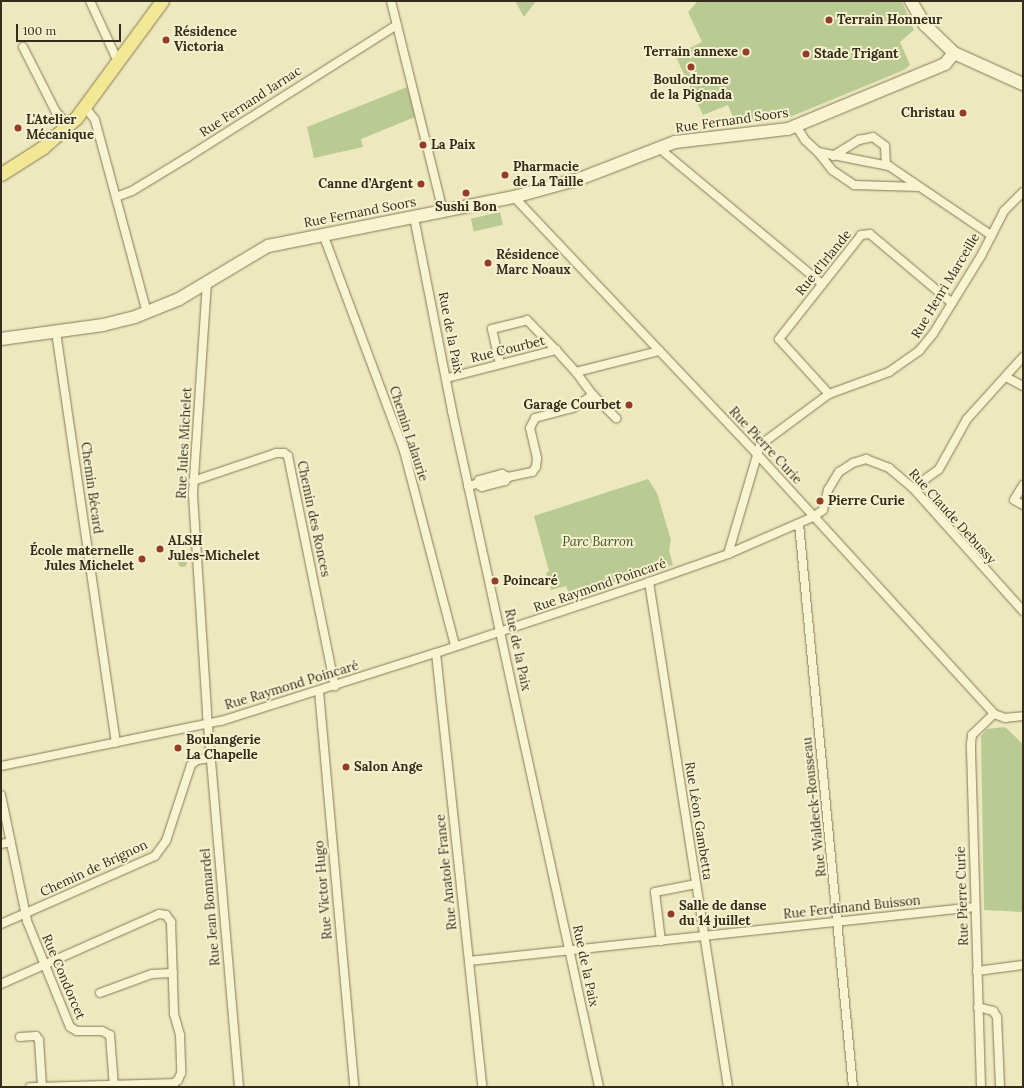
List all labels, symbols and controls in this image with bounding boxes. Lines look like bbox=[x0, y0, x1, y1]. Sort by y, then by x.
place label: Terrain Honneur bbox=[837, 12, 942, 28]
marker: Terrain Honneur bbox=[824, 15, 834, 25]
scale bar bbox=[18, 16, 123, 42]
text: 100 m bbox=[23, 23, 56, 38]
place label: Résidence Victoria bbox=[174, 25, 237, 56]
marker: Résidence Victoria bbox=[161, 35, 171, 45]
place label: Terrain annexe bbox=[644, 44, 738, 60]
place label: Stade Trigant bbox=[814, 46, 898, 62]
marker: Terrain annexe bbox=[741, 47, 751, 57]
marker: Stade Trigant bbox=[801, 49, 811, 59]
marker: Boulodrome de la Pignada bbox=[686, 62, 696, 72]
street label: Rue Fernand Jarnac bbox=[197, 63, 305, 141]
place label: Boulodrome de la Pignada bbox=[650, 73, 732, 104]
street label: Rue Fernand Soors bbox=[675, 105, 789, 137]
place label: Christau bbox=[901, 105, 955, 121]
marker: Christau bbox=[958, 108, 968, 118]
place label: L'Atelier Mécanique bbox=[26, 113, 94, 144]
marker: L'Atelier Mécanique bbox=[13, 123, 23, 133]
place label: La Paix bbox=[431, 137, 475, 153]
marker: La Paix bbox=[418, 140, 428, 150]
place label: Pharmacie de La Taille bbox=[513, 160, 583, 191]
marker: Pharmacie de La Taille bbox=[500, 170, 510, 180]
place label: Canne d’Argent bbox=[318, 176, 413, 192]
marker: Canne d’Argent bbox=[416, 179, 426, 189]
marker: Sushi Bon bbox=[461, 188, 471, 198]
street label: Rue Fernand Soors bbox=[303, 194, 417, 232]
place label: Sushi Bon bbox=[435, 199, 497, 215]
street label: Rue d'Irlande bbox=[793, 227, 855, 299]
street label: Rue Henri Marceille bbox=[908, 231, 984, 341]
place label: Résidence Marc Noaux bbox=[496, 248, 571, 279]
marker: Résidence Marc Noaux bbox=[483, 258, 493, 268]
street label: Rue de la Paix bbox=[434, 291, 466, 375]
street label: Rue Courbet bbox=[469, 333, 547, 367]
street label: Chemin Lalaurie bbox=[385, 384, 431, 484]
street label: Rue Jules Michelet bbox=[174, 387, 196, 499]
place label: Garage Courbet bbox=[524, 397, 621, 413]
marker: Garage Courbet bbox=[624, 400, 634, 410]
street label: Rue Pierre Curie bbox=[725, 404, 805, 488]
street label: Chemin Bécard bbox=[77, 441, 105, 535]
street label: Chemin des Ronces bbox=[293, 460, 333, 578]
street label: Rue Claude Debussy bbox=[905, 466, 999, 568]
place label: Pierre Curie bbox=[828, 493, 905, 509]
marker: Pierre Curie bbox=[815, 496, 825, 506]
place label: ALSH Jules-Michelet bbox=[168, 534, 260, 565]
park label: Parc Barron bbox=[562, 534, 634, 550]
place label: École maternelle Jules Michelet bbox=[30, 544, 134, 575]
marker: ALSH Jules-Michelet bbox=[155, 544, 165, 554]
marker: École maternelle Jules Michelet bbox=[137, 554, 147, 564]
street label: Rue Raymond Poincaré bbox=[532, 556, 668, 616]
place label: Poincaré bbox=[503, 573, 558, 589]
marker: Poincaré bbox=[490, 576, 500, 586]
street label: Rue de la Paix bbox=[501, 608, 533, 692]
street label: Rue Raymond Poincaré bbox=[223, 658, 361, 714]
place label: Boulangerie La Chapelle bbox=[186, 733, 261, 764]
street label: Rue Waldeck-Rousseau bbox=[800, 736, 830, 878]
marker: Boulangerie La Chapelle bbox=[173, 743, 183, 753]
place label: Salon Ange bbox=[354, 759, 423, 775]
street label: Rue Léon Gambetta bbox=[681, 761, 715, 881]
marker: Salon Ange bbox=[341, 762, 351, 772]
street label: Rue Anatole France bbox=[433, 813, 461, 931]
street label: Chemin de Brignon bbox=[38, 837, 150, 901]
street label: Rue Victor Hugo bbox=[312, 840, 336, 940]
street label: Rue Pierre Curie bbox=[953, 846, 973, 946]
street label: Rue Jean Bonnardel bbox=[198, 847, 224, 967]
street label: Rue Ferdinand Buisson bbox=[783, 893, 921, 923]
place label: Salle de danse du 14 juillet bbox=[679, 899, 766, 930]
marker: Salle de danse du 14 juillet bbox=[666, 909, 676, 919]
street label: Rue de la Paix bbox=[569, 924, 601, 1008]
street label: Rue Condorcet bbox=[38, 932, 88, 1022]

